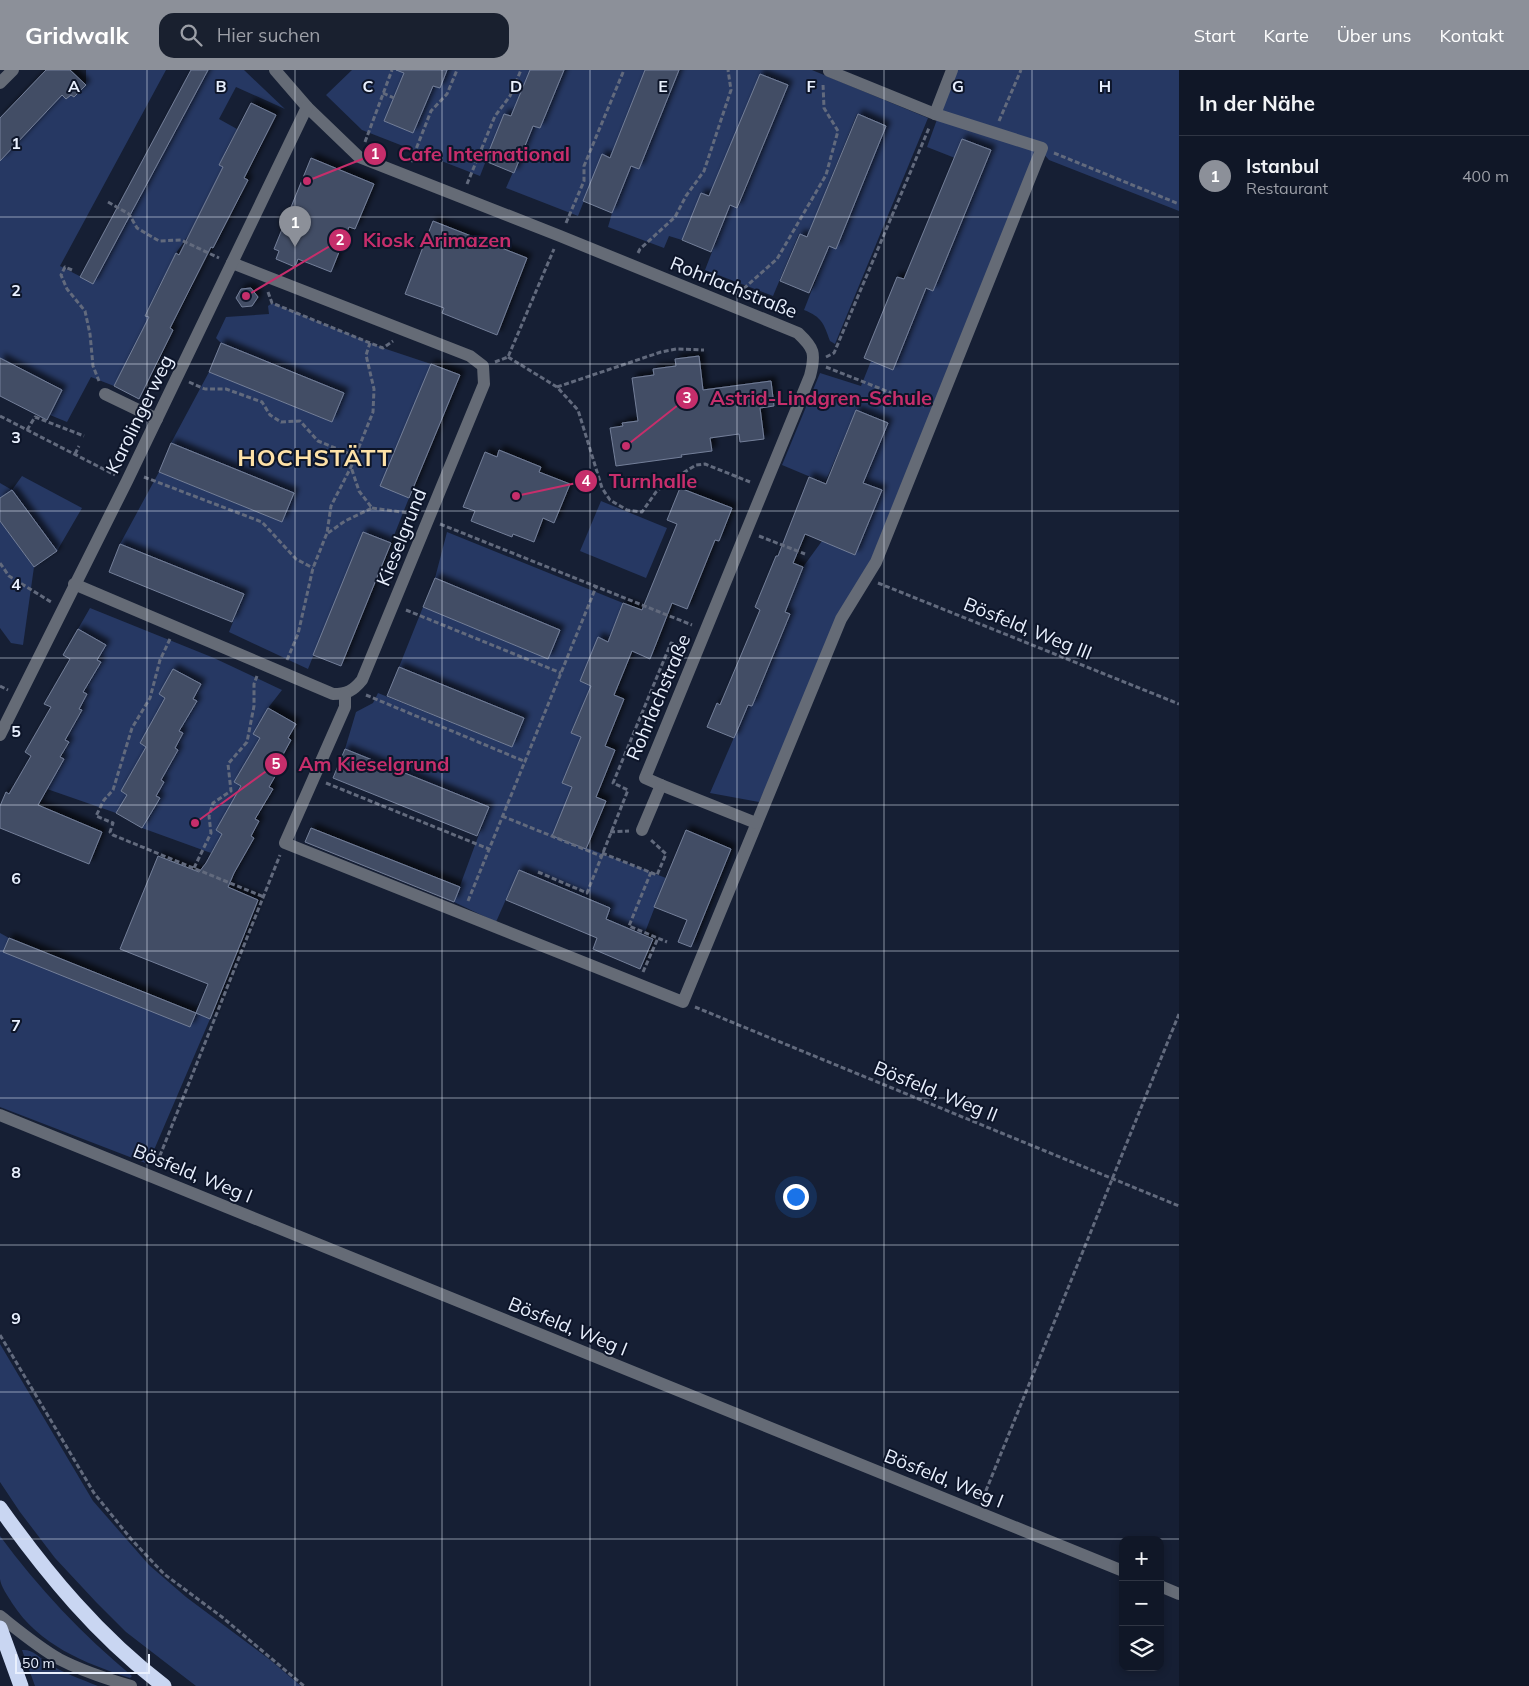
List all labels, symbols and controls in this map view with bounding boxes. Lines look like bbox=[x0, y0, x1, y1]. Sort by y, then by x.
search box bbox=[159, 13, 509, 58]
text: Gridwalk bbox=[25, 20, 129, 50]
icon: search bbox=[177, 21, 205, 49]
text: Hier suchen bbox=[217, 23, 320, 47]
text: Start bbox=[1194, 24, 1235, 47]
text: Karte bbox=[1263, 24, 1309, 47]
text: Über uns bbox=[1337, 24, 1412, 47]
text: Kontakt bbox=[1440, 24, 1504, 47]
text: A bbox=[68, 76, 80, 96]
text: B bbox=[215, 76, 227, 96]
text: C bbox=[363, 76, 374, 96]
text: D bbox=[510, 76, 522, 96]
text: E bbox=[658, 76, 668, 96]
text: F bbox=[806, 76, 816, 96]
text: G bbox=[952, 76, 964, 96]
text: H bbox=[1099, 76, 1111, 96]
text: In der Nähe bbox=[1199, 90, 1315, 116]
text: 1 bbox=[11, 133, 21, 153]
callout: Cafe International bbox=[362, 136, 580, 171]
text: Cafe International bbox=[398, 141, 570, 166]
text: 1 bbox=[370, 144, 380, 163]
text: Istanbul bbox=[1246, 154, 1319, 178]
text: 1 bbox=[1210, 166, 1220, 186]
text: 400 m bbox=[1462, 166, 1509, 186]
text: Restaurant bbox=[1246, 178, 1328, 198]
pin: 1 bbox=[279, 206, 311, 247]
callout: Kiosk Arimazen bbox=[327, 222, 521, 257]
text: Kiosk Arimazen bbox=[363, 227, 511, 252]
text: 2 bbox=[335, 230, 345, 249]
street label: Rohrlachstraße bbox=[667, 251, 801, 323]
text: 2 bbox=[11, 280, 21, 300]
street label: Karolingerweg bbox=[100, 351, 178, 477]
callout: Astrid-Lindgren-Schule bbox=[675, 380, 942, 415]
text: Astrid-Lindgren-Schule bbox=[710, 385, 932, 410]
text: 3 bbox=[682, 388, 692, 407]
text: 3 bbox=[11, 427, 21, 447]
district label: HOCHSTÄTT bbox=[237, 442, 393, 472]
callout: Turnhalle bbox=[573, 463, 707, 498]
text: Turnhalle bbox=[609, 468, 697, 493]
text: 4 bbox=[581, 471, 591, 490]
street label: Kieselgrund bbox=[371, 485, 431, 589]
text: 4 bbox=[11, 574, 21, 594]
street label: Bösfeld, Weg III bbox=[960, 591, 1096, 665]
street label: Rohrlachstraße bbox=[621, 630, 695, 764]
text: 5 bbox=[11, 721, 21, 741]
callout: Am Kieselgrund bbox=[264, 747, 460, 782]
text: Am Kieselgrund bbox=[299, 751, 449, 776]
text: 5 bbox=[271, 754, 281, 773]
text: 6 bbox=[11, 868, 21, 888]
text: 7 bbox=[11, 1015, 21, 1035]
street label: Bösfeld, Weg II bbox=[871, 1055, 1001, 1127]
street label: Bösfeld, Weg I bbox=[130, 1138, 256, 1208]
text: 8 bbox=[11, 1162, 21, 1182]
your location bbox=[783, 1184, 809, 1210]
street label: Bösfeld, Weg I bbox=[505, 1291, 631, 1361]
text: 9 bbox=[11, 1308, 21, 1328]
street label: Bösfeld, Weg I bbox=[881, 1443, 1007, 1513]
map controls bbox=[1119, 1536, 1164, 1671]
button: + bbox=[1119, 1536, 1164, 1581]
button: − bbox=[1119, 1581, 1164, 1626]
button: layers bbox=[1119, 1626, 1164, 1671]
scale bar bbox=[15, 1651, 150, 1674]
text: 50 m bbox=[22, 1654, 55, 1672]

